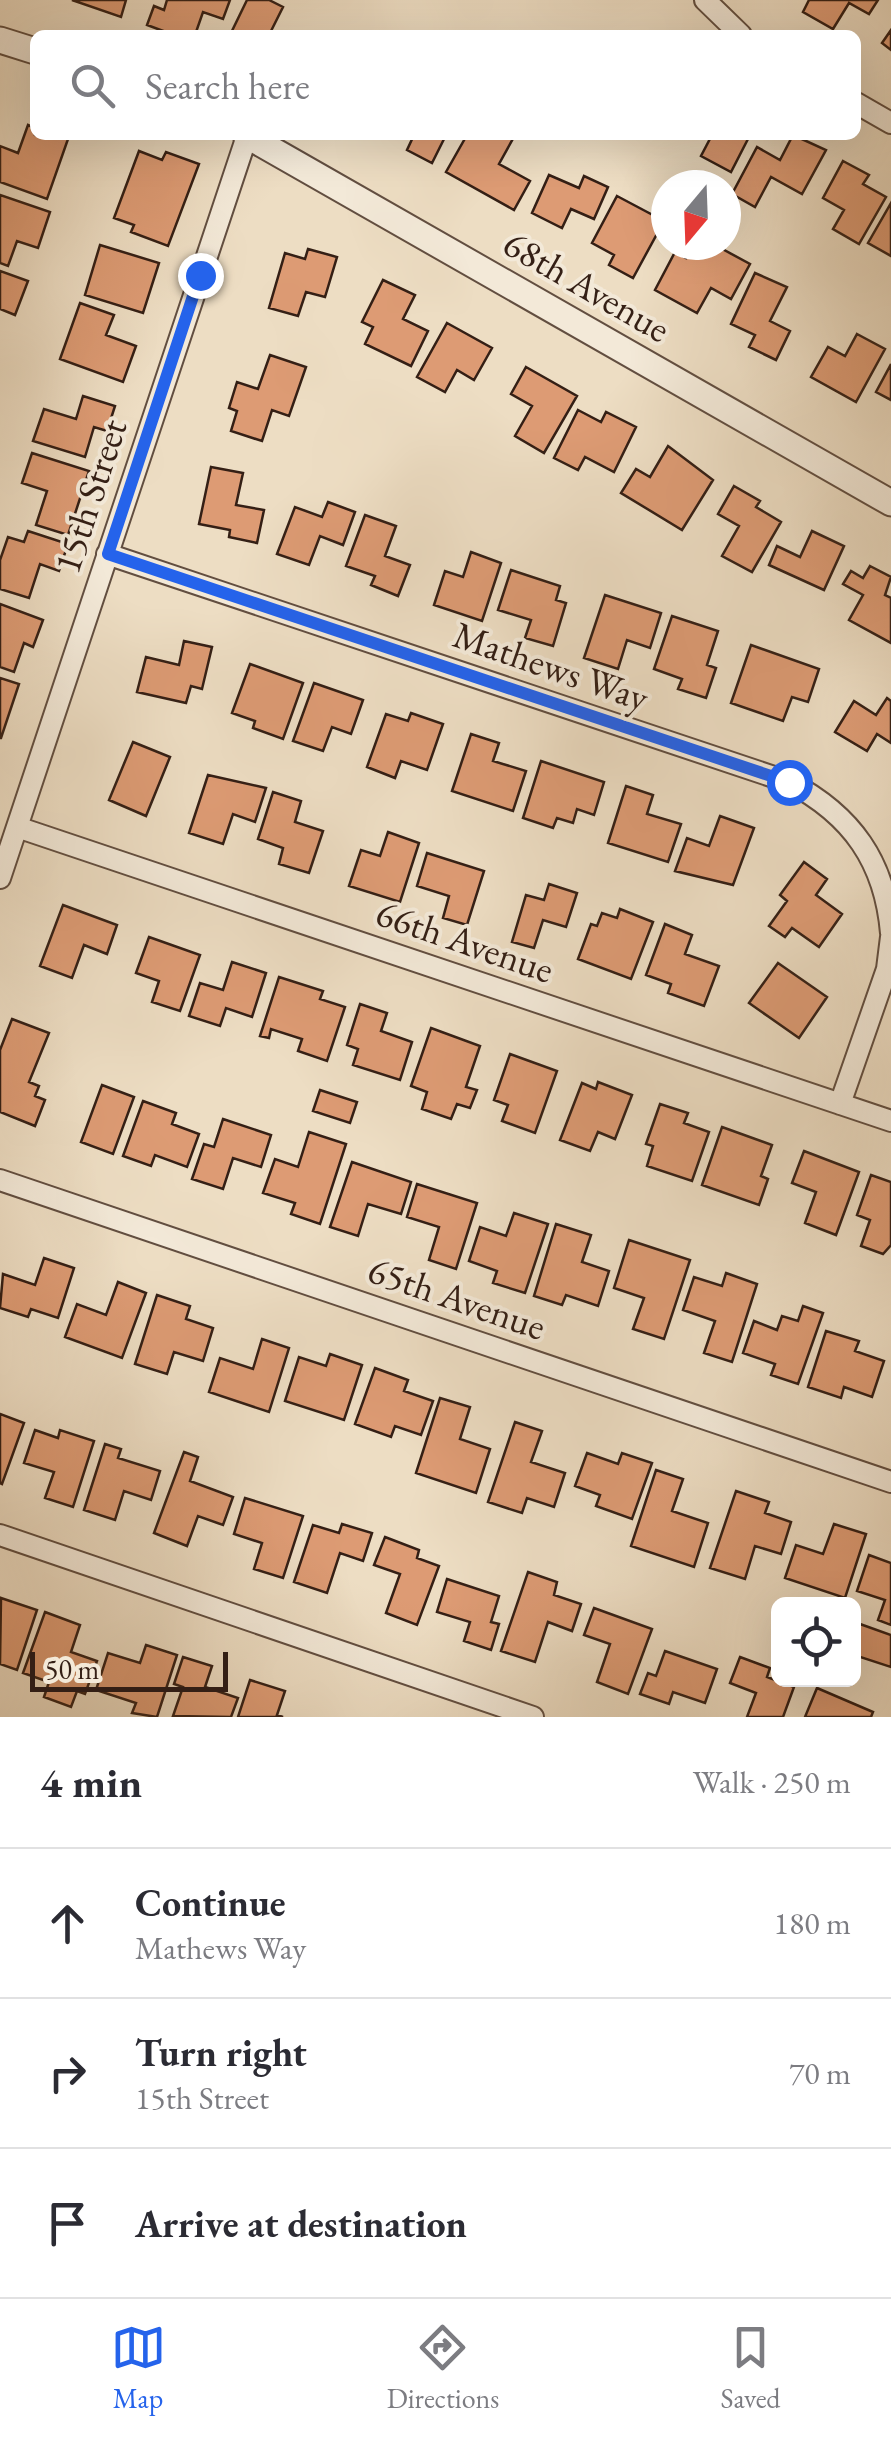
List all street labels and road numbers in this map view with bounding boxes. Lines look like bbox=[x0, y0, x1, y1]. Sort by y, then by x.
street label: 68th Avenue bbox=[495, 218, 679, 353]
street label: 15th Street bbox=[42, 413, 137, 579]
street label: Mathews Way bbox=[447, 609, 656, 722]
street label: 66th Avenue bbox=[370, 887, 560, 994]
street label: 65th Avenue bbox=[362, 1244, 552, 1351]

